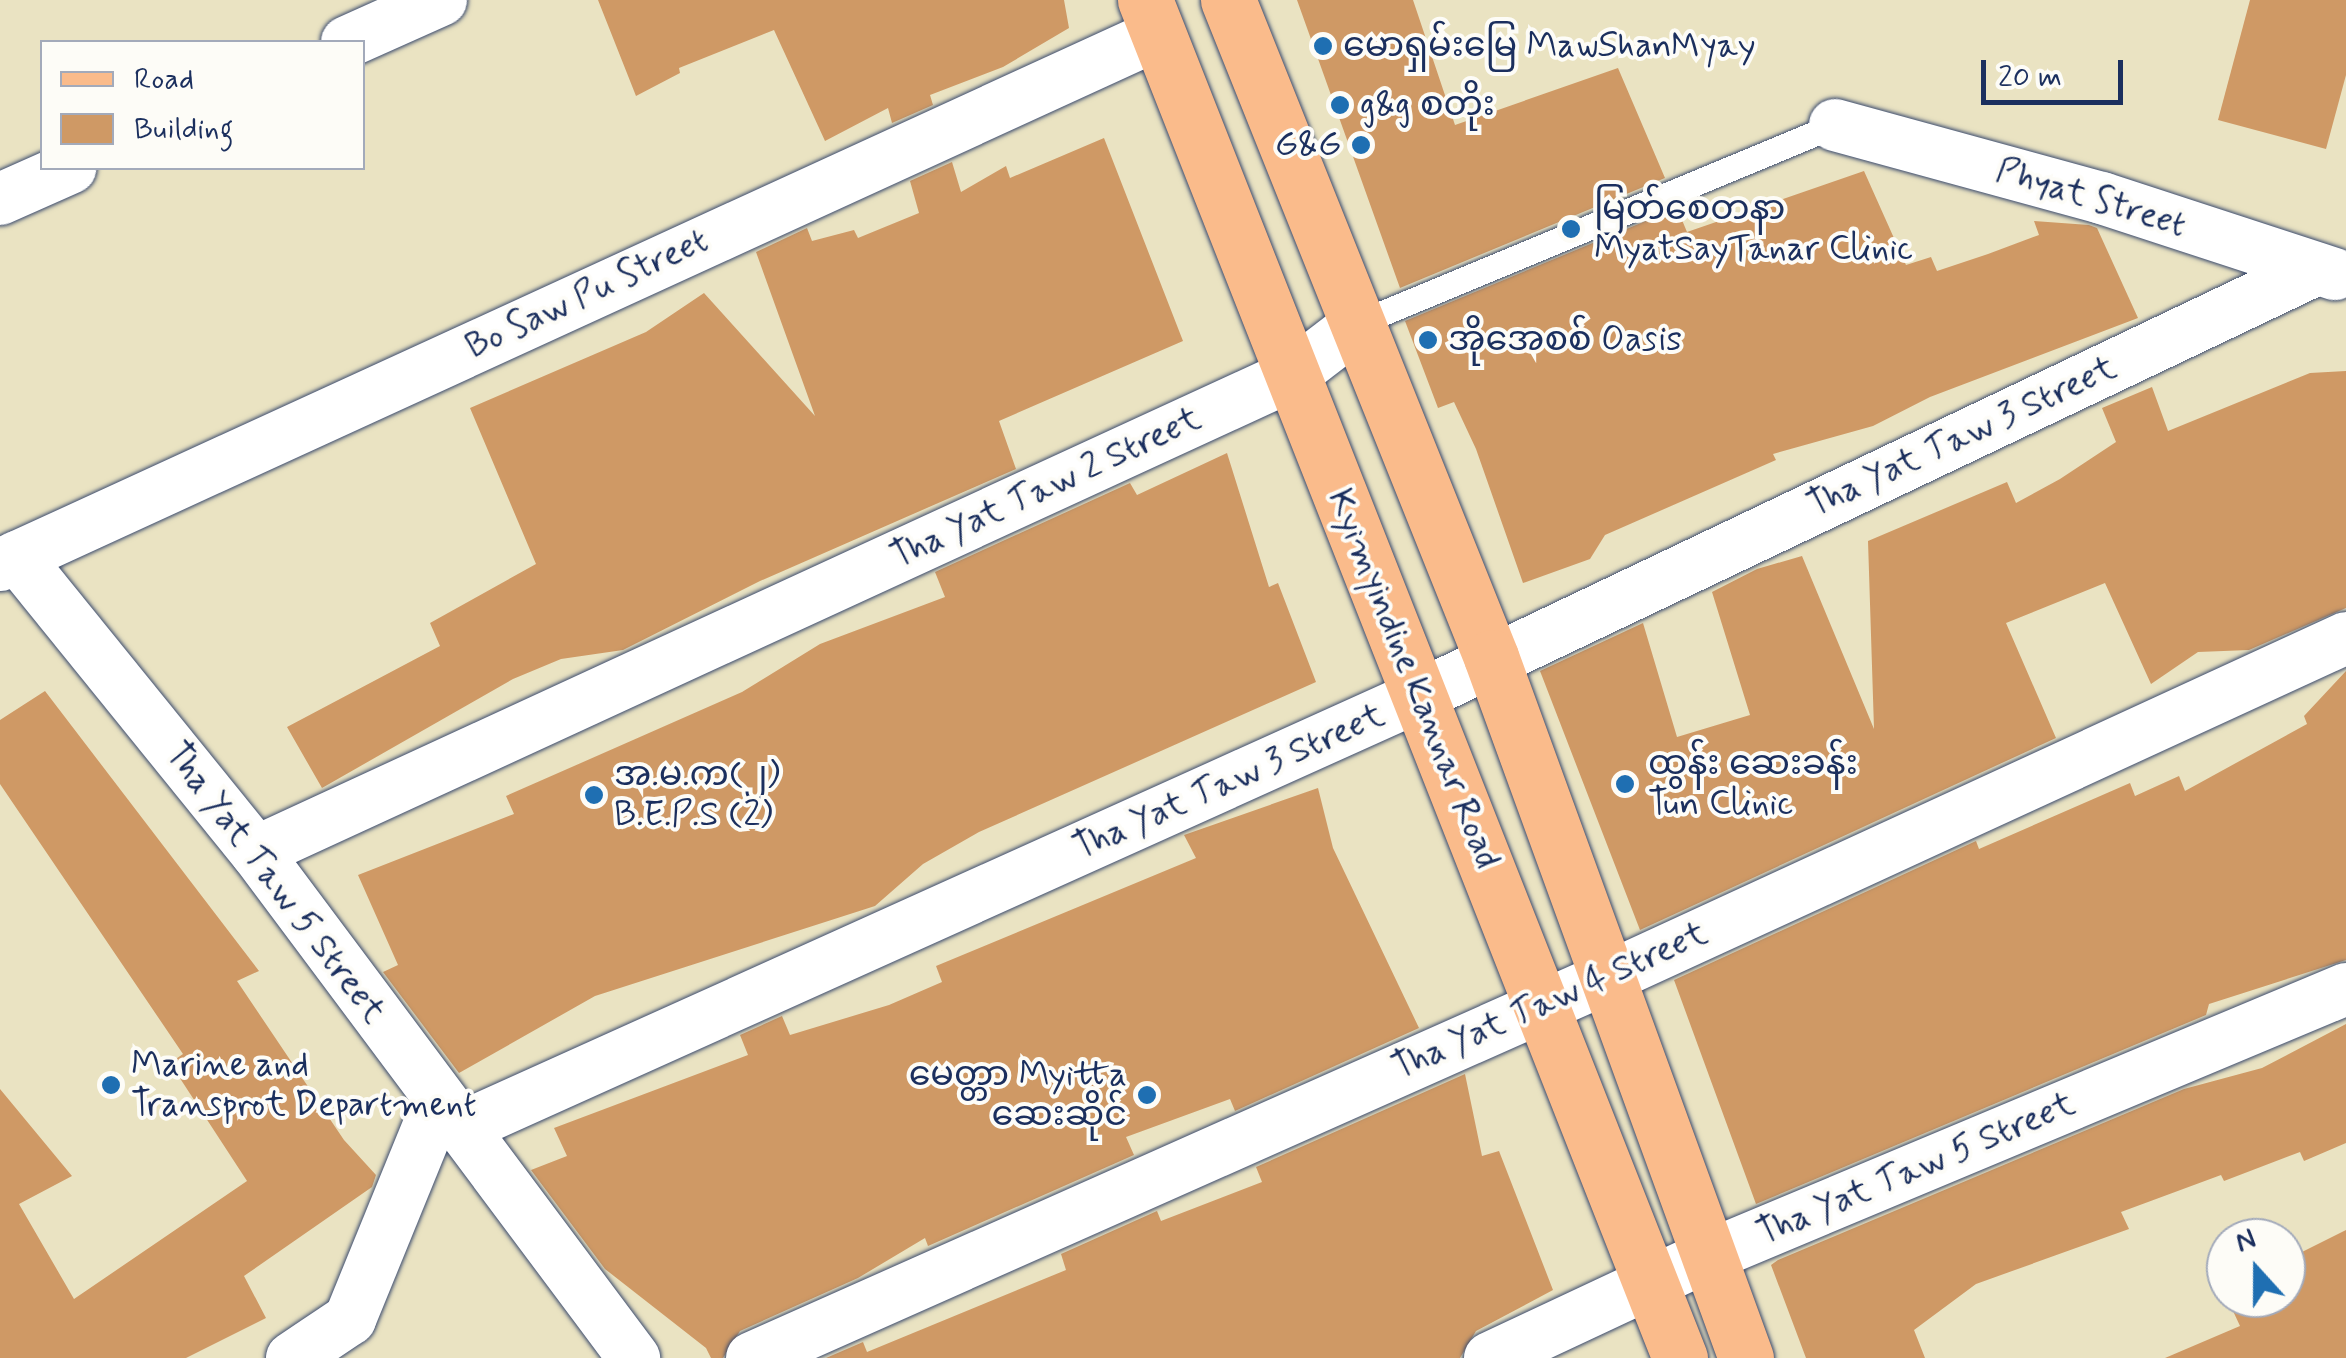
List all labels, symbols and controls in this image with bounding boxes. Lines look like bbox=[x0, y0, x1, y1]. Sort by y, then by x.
place label: မောရှမ်းမြေ MawShanMyay bbox=[1343, 25, 1756, 67]
marker: မောရှမ်းမြေ MawShanMyay bbox=[1312, 35, 1334, 57]
legend bbox=[40, 40, 365, 170]
scale bar bbox=[1986, 40, 2128, 102]
text: 20 m bbox=[1998, 58, 2062, 97]
text: Road bbox=[134, 60, 194, 99]
place label: g&g စတိုး bbox=[1360, 84, 1495, 126]
marker: g&g စတိုး bbox=[1329, 94, 1351, 116]
text: Building bbox=[134, 110, 233, 149]
place label: G&G bbox=[1275, 124, 1341, 166]
marker: G&G bbox=[1350, 134, 1372, 156]
street label: Phyat Street bbox=[1988, 148, 2194, 248]
place label: မြတ်စေတနာ MyatSayTanar Clinic bbox=[1594, 188, 1916, 270]
marker: မြတ်စေတနာ MyatSayTanar Clinic bbox=[1558, 216, 1584, 242]
street label: Bo Saw Pu Street bbox=[459, 219, 715, 369]
place label: အိုအေစစ် Oasis bbox=[1448, 319, 1682, 361]
marker: အိုအေစစ် Oasis bbox=[1417, 329, 1439, 351]
street label: Tha Yat Taw 3 Street bbox=[1810, 351, 2114, 523]
street label: Tha Yat Taw 2 Street bbox=[893, 402, 1199, 574]
street label: Kyimyindine Kannar Road bbox=[1318, 485, 1508, 873]
street label: Tha Yat Taw 3 Street bbox=[1076, 699, 1382, 865]
street label: Tha Yat Taw 5 Street bbox=[162, 742, 388, 1024]
place label: ထွန်း ဆေးခန်း Tun Clinic bbox=[1648, 743, 1858, 825]
place label: အ.မ.က(၂) B.E.P.S (2) bbox=[614, 754, 780, 836]
marker: ထွန်း ဆေးခန်း Tun Clinic bbox=[1612, 771, 1638, 797]
marker: အ.မ.က(၂) B.E.P.S (2) bbox=[583, 784, 605, 806]
street label: Tha Yat Taw 4 Street bbox=[1395, 917, 1705, 1085]
place label: Marine and Transprot Department bbox=[131, 1044, 499, 1126]
place label: မေတ္တာ Myitta ဆေးဆိုင် bbox=[909, 1054, 1127, 1136]
marker: Marine and Transprot Department bbox=[100, 1074, 122, 1096]
marker: မေတ္တာ Myitta ဆေးဆိုင် bbox=[1136, 1084, 1158, 1106]
street label: Tha Yat Taw 5 Street bbox=[1760, 1087, 2072, 1251]
north arrow bbox=[2206, 1218, 2306, 1318]
text: N bbox=[2230, 1221, 2261, 1262]

